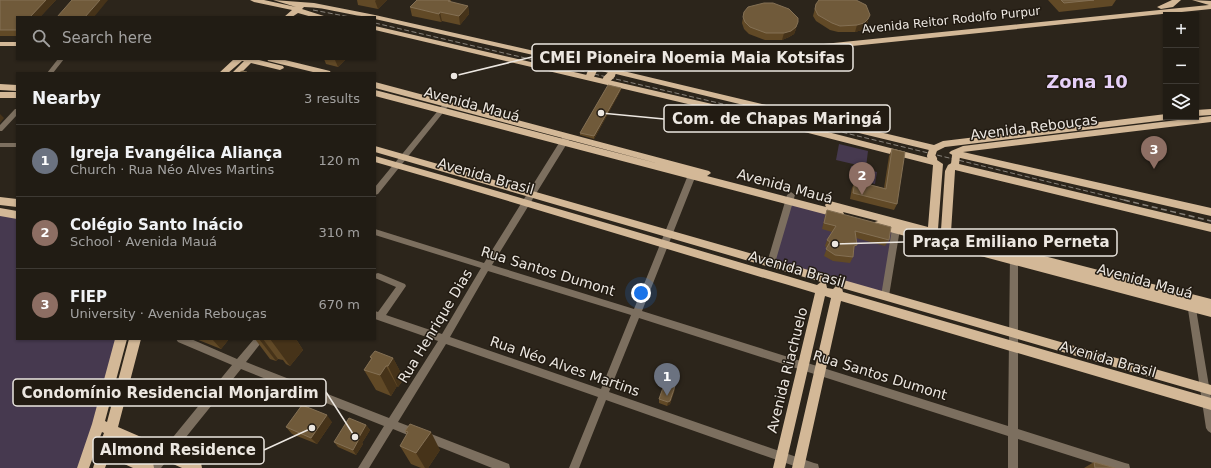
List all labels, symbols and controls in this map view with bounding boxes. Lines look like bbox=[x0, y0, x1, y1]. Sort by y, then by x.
street label: Avenida Reitor Rodolfo Purpur bbox=[861, 4, 1041, 36]
map controls bbox=[1163, 12, 1199, 120]
button: + bbox=[1163, 12, 1199, 48]
search box bbox=[16, 16, 376, 60]
icon: search bbox=[30, 27, 52, 49]
text: Search here bbox=[62, 29, 152, 47]
callout: CMEI Pioneira Noemia Maia Kotsifas bbox=[532, 44, 853, 71]
button: − bbox=[1163, 48, 1199, 84]
text: CMEI Pioneira Noemia Maia Kotsifas bbox=[539, 49, 845, 67]
district label: Zona 10 bbox=[1046, 71, 1128, 92]
street label: Avenida Mauá bbox=[422, 84, 522, 124]
button: layers bbox=[1163, 84, 1199, 120]
text: Nearby bbox=[32, 88, 101, 108]
text: 3 results bbox=[304, 91, 360, 106]
callout: Com. de Chapas Maringá bbox=[664, 105, 890, 132]
text: Com. de Chapas Maringá bbox=[672, 110, 882, 128]
street label: Avenida Rebouças bbox=[970, 111, 1098, 143]
pin: 3 bbox=[1141, 136, 1167, 169]
text: Igreja Evangélica Aliança bbox=[70, 144, 282, 162]
text: 1 bbox=[40, 153, 50, 168]
text: 120 m bbox=[318, 153, 360, 168]
street label: Avenida Brasil bbox=[436, 155, 536, 197]
text: Church · Rua Néo Alves Martins bbox=[70, 162, 274, 177]
pin: 2 bbox=[849, 162, 875, 195]
street label: Avenida Mauá bbox=[735, 166, 835, 206]
text: Colégio Santo Inácio bbox=[70, 216, 243, 234]
text: 2 bbox=[40, 225, 50, 240]
text: 310 m bbox=[318, 225, 360, 240]
callout: Praça Emiliano Perneta bbox=[904, 229, 1117, 256]
text: Praça Emiliano Perneta bbox=[912, 233, 1110, 251]
text: School · Avenida Mauá bbox=[70, 234, 217, 249]
street label: Rua Santos Dumont bbox=[479, 243, 617, 299]
street label: Avenida Brasil bbox=[747, 248, 847, 290]
street label: Avenida Mauá bbox=[1095, 261, 1195, 301]
street label: Rua Henrique Dias bbox=[395, 266, 475, 386]
your location bbox=[631, 283, 651, 303]
text: FIEP bbox=[70, 288, 107, 306]
text: 3 bbox=[40, 297, 50, 312]
text: 670 m bbox=[318, 297, 360, 312]
street label: Avenida Riachuelo bbox=[764, 305, 810, 435]
text: University · Avenida Rebouças bbox=[70, 306, 267, 321]
street label: Rua Néo Alves Martins bbox=[488, 333, 642, 399]
street label: Avenida Brasil bbox=[1058, 338, 1158, 380]
street label: Rua Santos Dumont bbox=[811, 347, 949, 403]
pin: 1 bbox=[654, 363, 680, 396]
callout: Condomínio Residencial Monjardim bbox=[13, 379, 326, 406]
text: Condomínio Residencial Monjardim bbox=[21, 384, 319, 402]
callout: Almond Residence bbox=[93, 437, 264, 464]
text: Almond Residence bbox=[100, 441, 256, 459]

